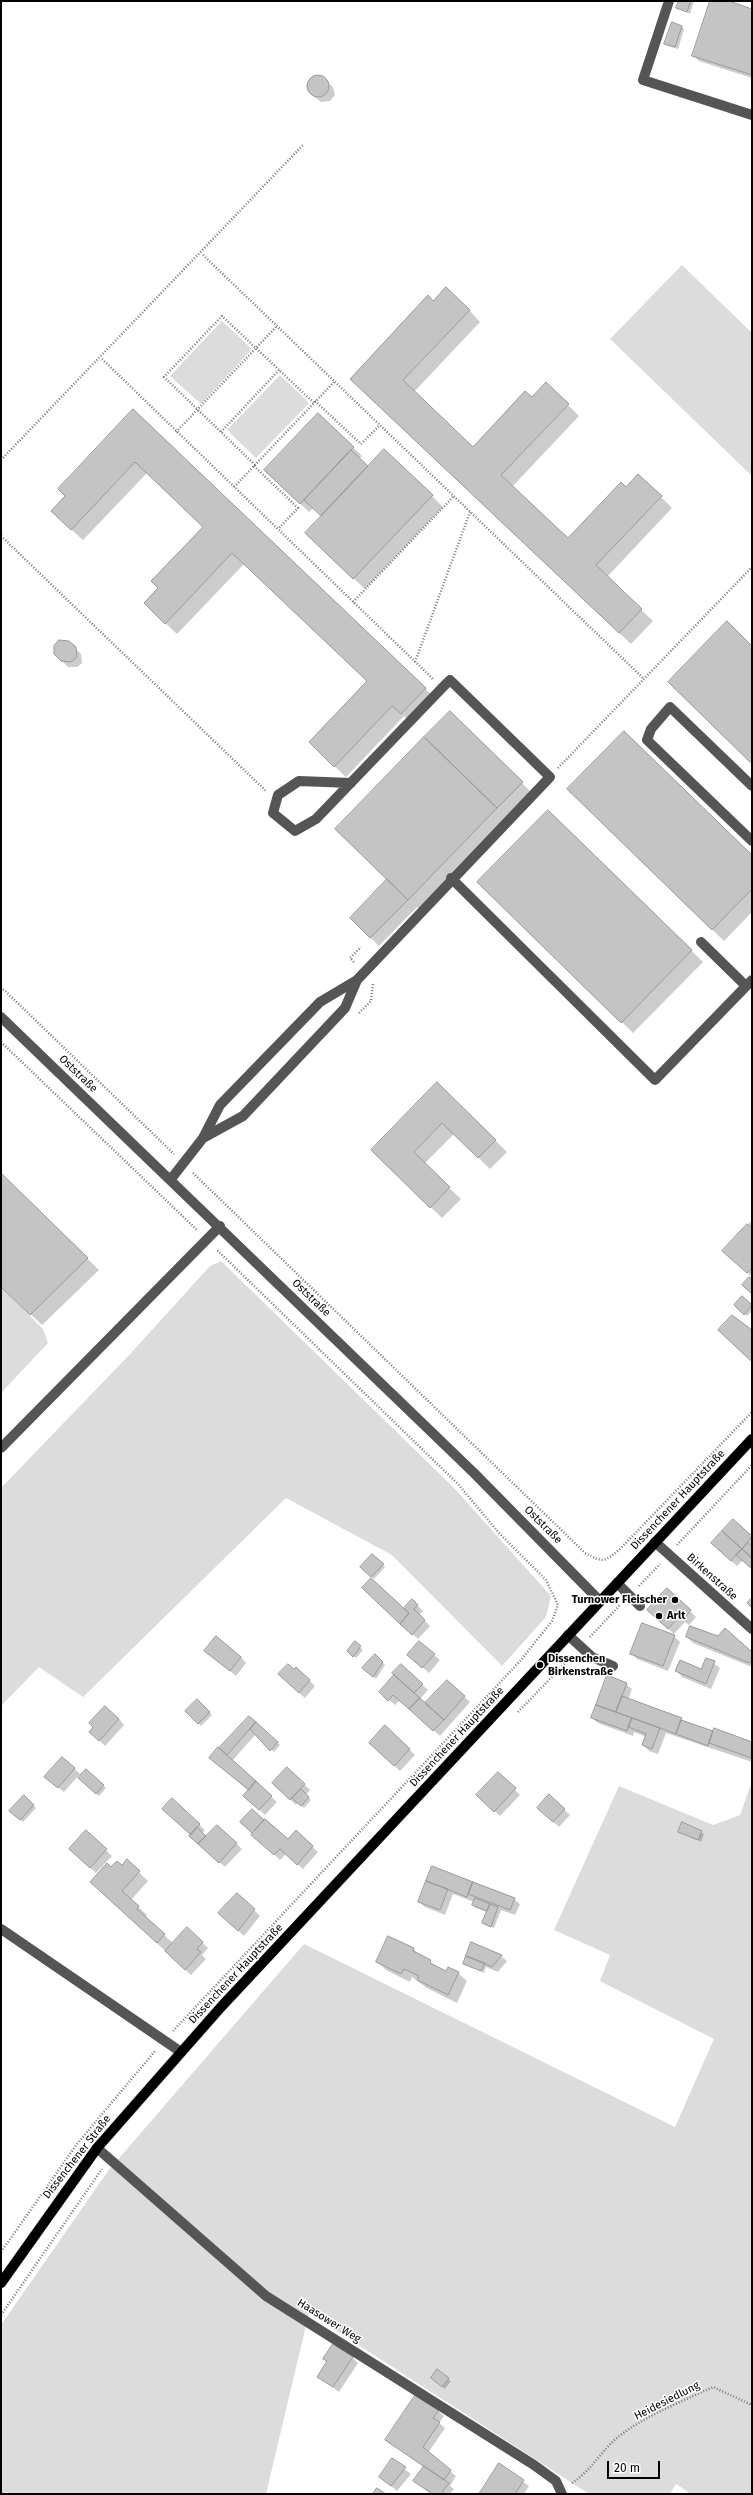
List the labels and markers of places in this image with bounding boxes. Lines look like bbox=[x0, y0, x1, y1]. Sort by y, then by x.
place label: Turnower Fleischer bbox=[572, 1593, 667, 1607]
marker: Turnower Fleischer bbox=[670, 1595, 680, 1605]
place label: Arlt bbox=[667, 1609, 685, 1623]
marker: Arlt bbox=[654, 1611, 664, 1621]
place label: Dissenchen Birkenstraße bbox=[548, 1652, 613, 1678]
marker: Dissenchen Birkenstraße bbox=[535, 1660, 545, 1670]

